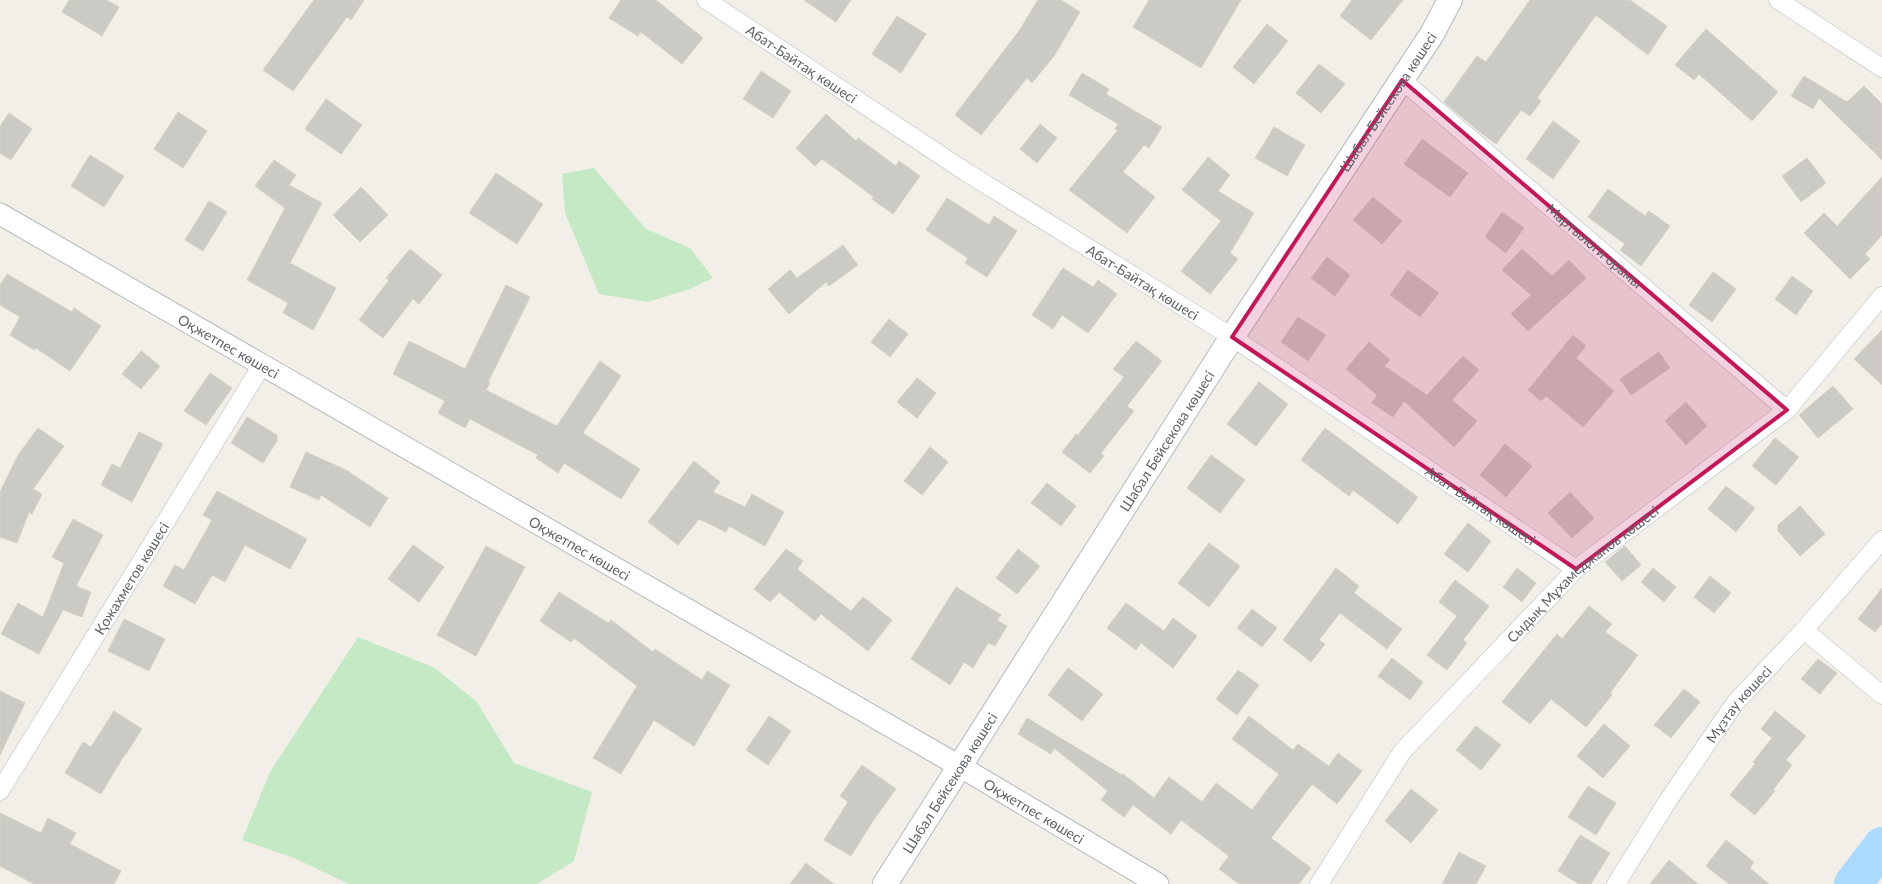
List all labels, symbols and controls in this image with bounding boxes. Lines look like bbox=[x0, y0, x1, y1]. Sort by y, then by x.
street label: Абат-Байтақ көшесі bbox=[743, 21, 861, 106]
street label: Шабал Бейсекова көшесі bbox=[1335, 29, 1440, 174]
street label: Мартылоги орамы bbox=[1543, 199, 1646, 291]
street label: Абат-Байтақ көшесі bbox=[1084, 240, 1202, 323]
street label: Оқжетпес көшесі bbox=[175, 310, 282, 381]
street label: Шабал Бейсекова көшесі bbox=[1115, 367, 1217, 514]
street label: Абат-Байтақ көшесі bbox=[1423, 462, 1539, 548]
street label: Сыдық Мұхамеджанов көшесі bbox=[1503, 502, 1661, 645]
street label: Оқжетпес көшесі bbox=[526, 512, 633, 583]
street label: Қожахметов көшесі bbox=[90, 519, 172, 637]
street label: Мұзтау көшесі bbox=[1702, 662, 1775, 746]
street label: Шабал Бейсекова көшесі bbox=[898, 709, 1000, 856]
street label: Оқжетпес көшесі bbox=[981, 774, 1088, 847]

